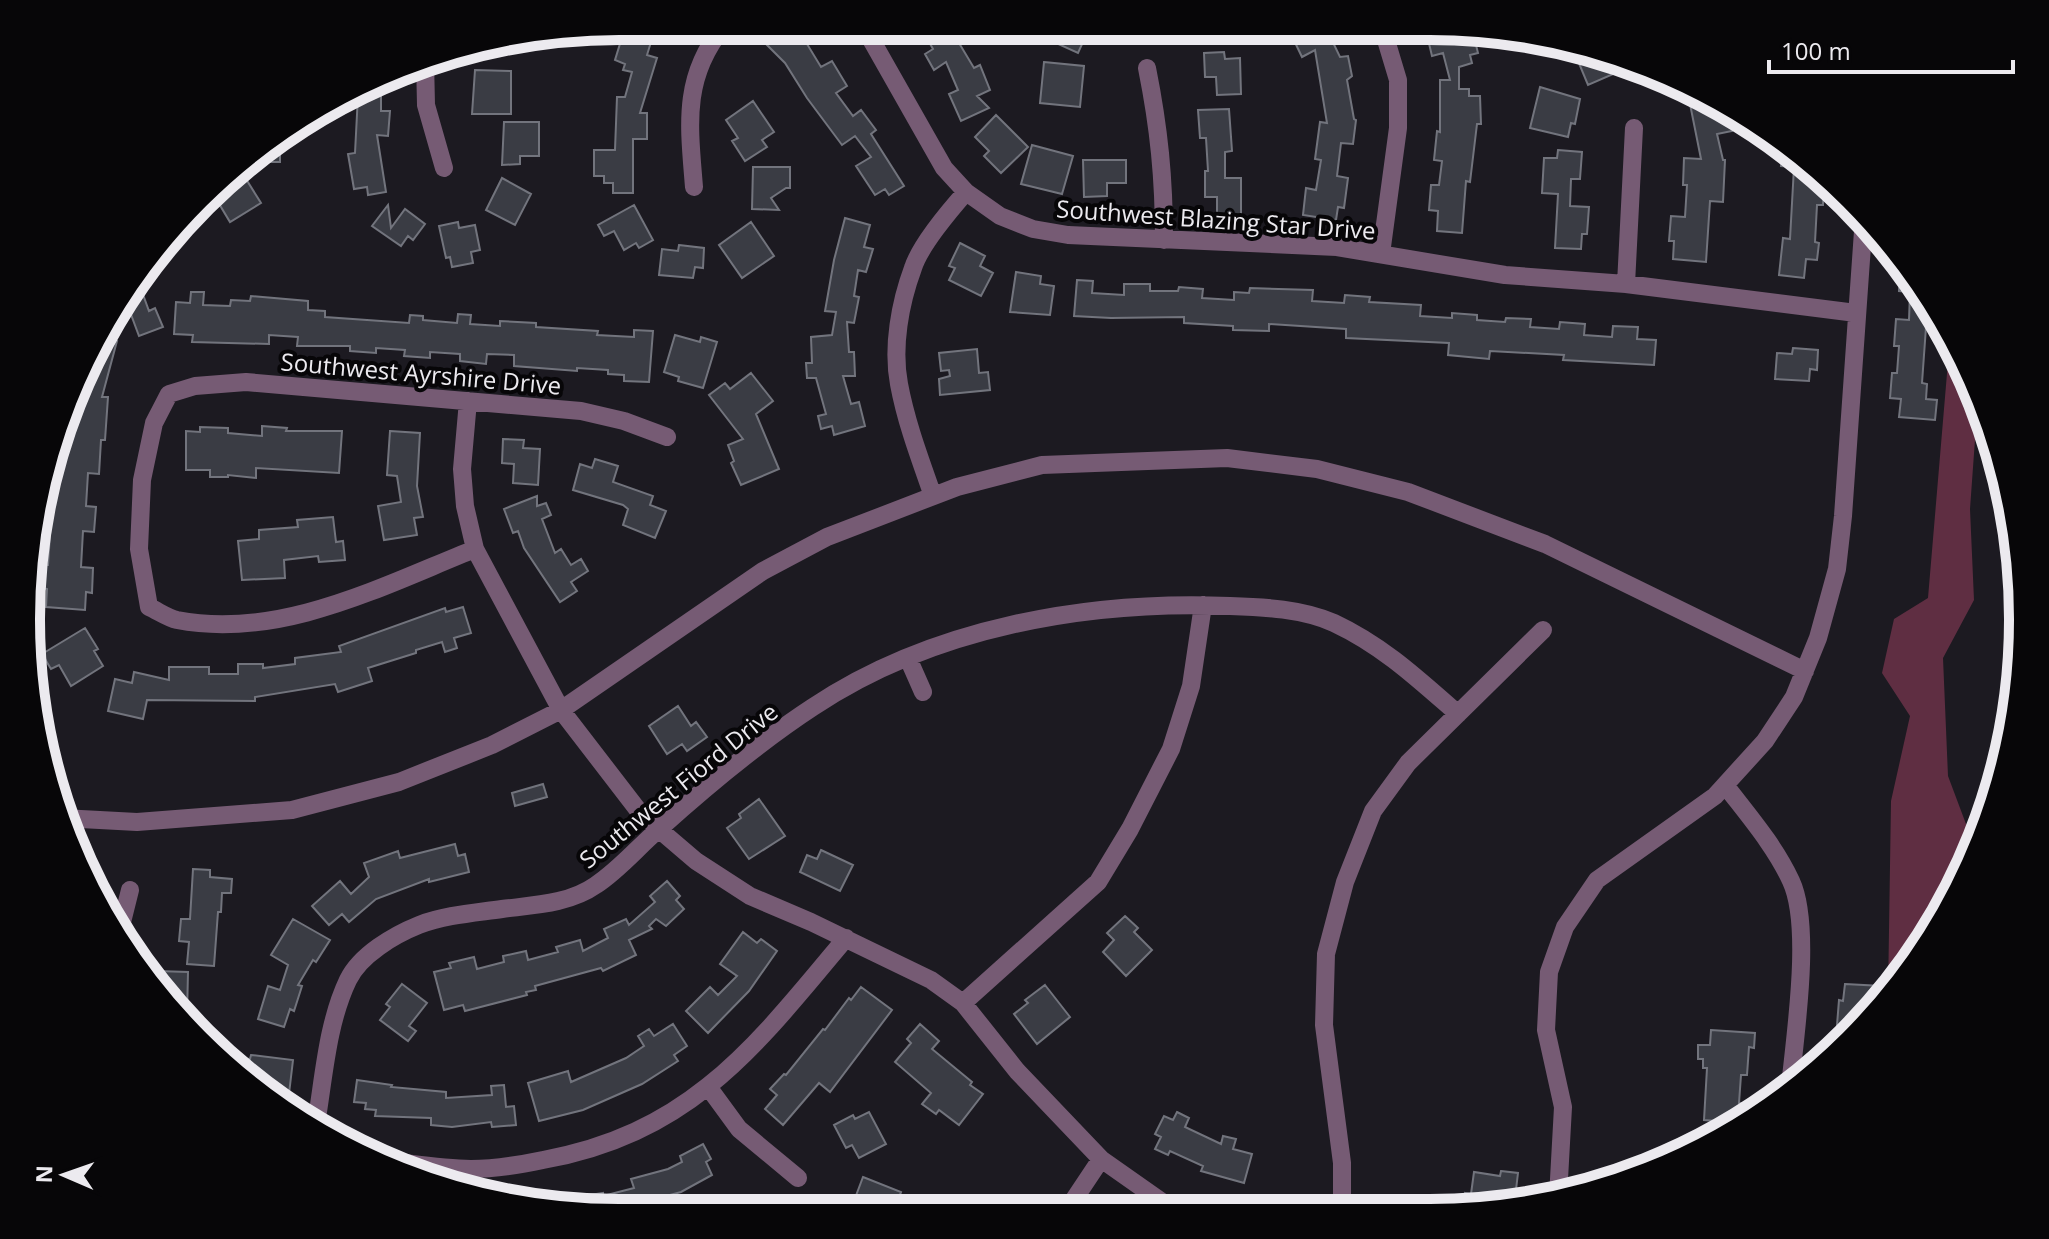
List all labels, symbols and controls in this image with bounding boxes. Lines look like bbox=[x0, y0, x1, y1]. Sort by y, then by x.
scale bar bbox=[1769, 24, 2013, 74]
text: 100 m bbox=[1781, 34, 1851, 67]
street label: Southwest Blazing Star Drive bbox=[1055, 191, 1377, 247]
street label: Southwest Ayrshire Drive bbox=[279, 344, 563, 402]
street label: Southwest Fiord Drive bbox=[572, 695, 784, 875]
north arrow bbox=[24, 1135, 104, 1215]
text: N bbox=[28, 1165, 58, 1184]

